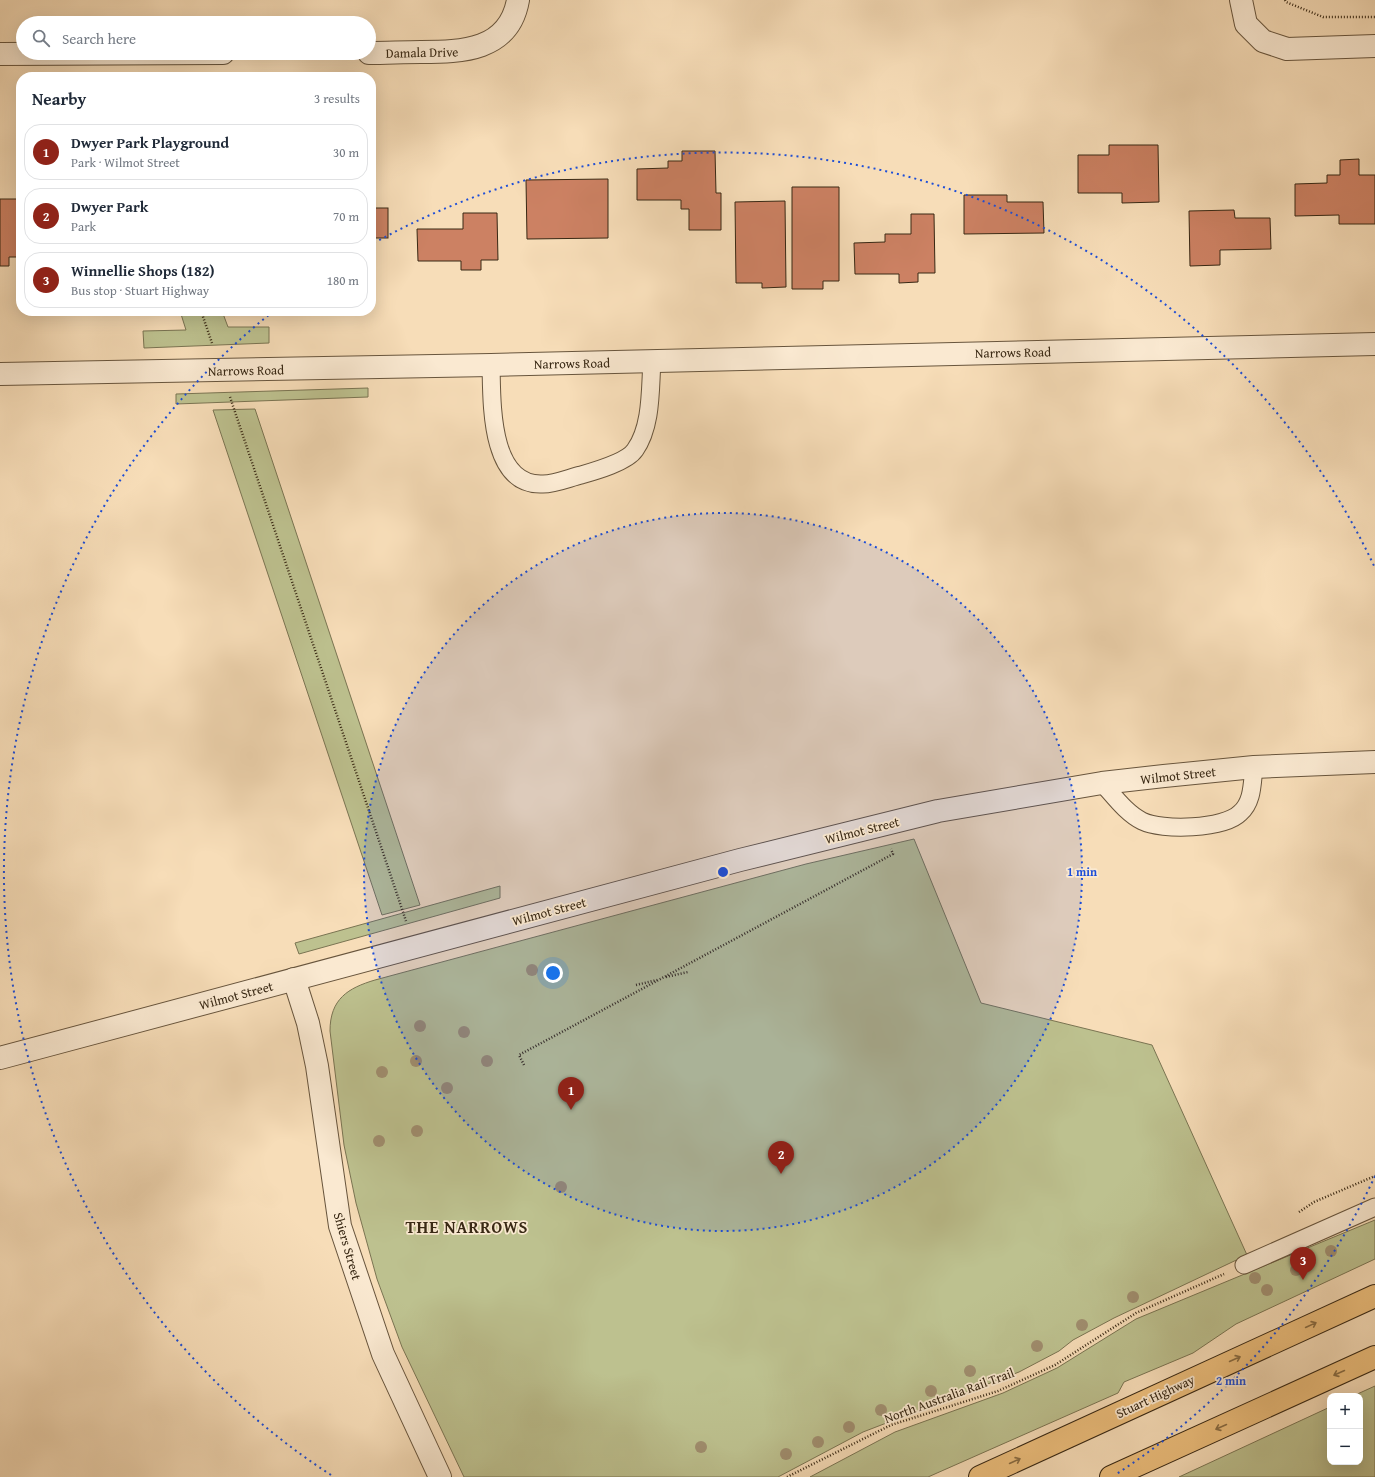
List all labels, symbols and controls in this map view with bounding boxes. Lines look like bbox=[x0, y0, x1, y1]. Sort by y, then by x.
search box bbox=[16, 16, 376, 60]
icon: search bbox=[30, 27, 52, 49]
text: Search here bbox=[62, 28, 136, 49]
street label: Damala Drive bbox=[386, 42, 458, 63]
text: Nearby bbox=[32, 86, 86, 111]
text: 3 results bbox=[314, 89, 360, 108]
text: Dwyer Park Playground bbox=[71, 132, 229, 153]
text: 1 bbox=[43, 143, 49, 162]
text: 30 m bbox=[333, 143, 359, 162]
text: Park · Wilmot Street bbox=[71, 153, 180, 172]
text: Dwyer Park bbox=[71, 196, 148, 217]
text: 2 bbox=[43, 207, 49, 226]
text: 70 m bbox=[333, 207, 359, 226]
text: Park bbox=[71, 217, 96, 236]
text: Winnellie Shops (182) bbox=[71, 260, 215, 281]
text: 3 bbox=[43, 271, 49, 290]
text: 180 m bbox=[327, 271, 359, 290]
text: Bus stop · Stuart Highway bbox=[71, 281, 209, 300]
street label: Narrows Road bbox=[975, 342, 1051, 363]
street label: Narrows Road bbox=[534, 353, 610, 374]
street label: Narrows Road bbox=[208, 360, 284, 381]
street label: Wilmot Street bbox=[1139, 762, 1217, 789]
street label: Wilmot Street bbox=[823, 812, 902, 849]
text: 1 min bbox=[1067, 863, 1097, 880]
centre of rings bbox=[716, 865, 730, 879]
street label: Wilmot Street bbox=[510, 892, 589, 930]
your location bbox=[543, 963, 563, 983]
street label: Wilmot Street bbox=[197, 976, 276, 1014]
pin: 1 bbox=[558, 1077, 584, 1110]
pin: 2 bbox=[768, 1141, 794, 1174]
street label: Shiers Street bbox=[329, 1210, 366, 1283]
district label: THE NARROWS bbox=[405, 1214, 529, 1239]
pin: 3 bbox=[1290, 1247, 1316, 1280]
one-way arrow bbox=[1305, 1321, 1317, 1328]
one-way arrow bbox=[1229, 1355, 1241, 1362]
street label: North Australia Rail Trail bbox=[881, 1363, 1017, 1428]
street label: Stuart Highway bbox=[1113, 1370, 1198, 1423]
one-way arrow bbox=[1334, 1370, 1346, 1377]
text: 2 min bbox=[1216, 1372, 1246, 1389]
map controls bbox=[1327, 1393, 1363, 1465]
button: + bbox=[1327, 1393, 1363, 1429]
one-way arrow bbox=[1215, 1424, 1227, 1431]
button: − bbox=[1327, 1429, 1363, 1465]
one-way arrow bbox=[1009, 1457, 1021, 1464]

